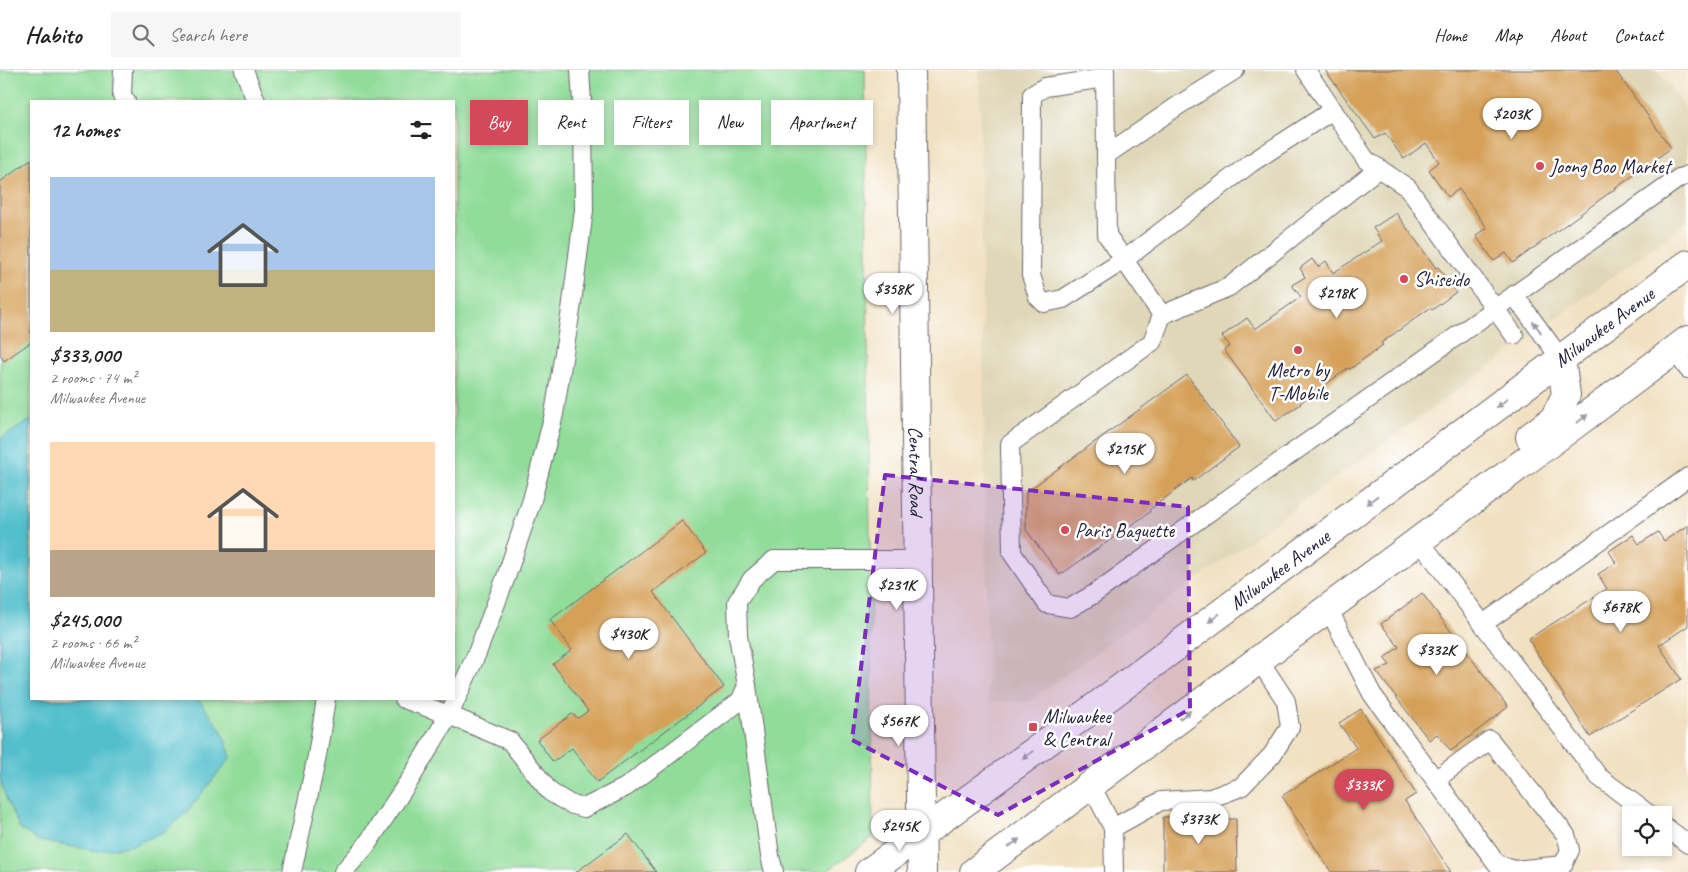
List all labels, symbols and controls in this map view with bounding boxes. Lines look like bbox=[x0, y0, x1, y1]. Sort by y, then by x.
search box bbox=[111, 12, 461, 57]
text: Habito bbox=[25, 20, 81, 50]
icon: search bbox=[129, 21, 157, 49]
text: Search here bbox=[169, 23, 247, 47]
text: Home bbox=[1434, 24, 1467, 46]
text: Map bbox=[1495, 24, 1522, 46]
text: About bbox=[1550, 24, 1586, 46]
text: Contact bbox=[1614, 24, 1663, 46]
pin: $203K bbox=[1477, 98, 1547, 140]
chip: Buy bbox=[470, 100, 528, 145]
chip: Rent bbox=[538, 100, 604, 145]
chip: Filters bbox=[614, 100, 689, 145]
chip: New bbox=[699, 100, 761, 145]
chip: Apartment bbox=[771, 100, 873, 145]
text: $203K bbox=[1494, 104, 1530, 124]
icon: filters bbox=[407, 116, 435, 144]
text: 12 homes bbox=[50, 117, 119, 143]
place label: Joong Boo Market bbox=[1549, 154, 1674, 179]
marker: Joong Boo Market bbox=[1534, 160, 1546, 172]
icon: home bbox=[198, 210, 288, 300]
place label: Shiseido bbox=[1414, 267, 1470, 292]
pin: $358K bbox=[858, 272, 928, 315]
marker: Shiseido bbox=[1398, 273, 1410, 285]
pin: $218K bbox=[1302, 276, 1372, 319]
text: $358K bbox=[875, 279, 911, 299]
street label: Milwaukee Avenue bbox=[1549, 281, 1660, 373]
text: $218K bbox=[1319, 283, 1355, 303]
one-way arrow bbox=[1532, 321, 1543, 334]
text: $333,000 bbox=[50, 342, 120, 368]
marker: Metro by T-Mobile bbox=[1292, 344, 1304, 356]
place label: Metro by T-Mobile bbox=[1267, 358, 1331, 406]
text: 2 rooms · 74 m² bbox=[50, 368, 136, 388]
text: Milwaukee Avenue bbox=[50, 388, 145, 408]
one-way arrow bbox=[1495, 398, 1509, 408]
one-way arrow bbox=[1575, 414, 1589, 424]
street label: Central Road bbox=[903, 426, 929, 519]
pin: $215K bbox=[1090, 432, 1160, 475]
text: $215K bbox=[1107, 439, 1143, 459]
icon: home bbox=[198, 475, 288, 565]
one-way arrow bbox=[1366, 495, 1379, 506]
place label: Paris Baguette bbox=[1075, 518, 1175, 543]
street label: Milwaukee Avenue bbox=[1225, 523, 1336, 615]
marker: Paris Baguette bbox=[1059, 524, 1071, 536]
pin: $231K bbox=[862, 568, 932, 611]
text: $231K bbox=[879, 575, 915, 595]
pin: $678K bbox=[1586, 590, 1656, 633]
text: $678K bbox=[1602, 597, 1640, 617]
text: $245,000 bbox=[50, 607, 120, 633]
one-way arrow bbox=[1208, 613, 1221, 624]
pin: $430K bbox=[594, 618, 664, 660]
text: $430K bbox=[611, 624, 647, 644]
text: 2 rooms · 66 m² bbox=[50, 633, 136, 653]
pin: $332K bbox=[1402, 634, 1472, 676]
text: $332K bbox=[1419, 640, 1455, 660]
text: Milwaukee Avenue bbox=[50, 653, 145, 673]
pin: $567K bbox=[864, 704, 934, 747]
place label: Milwaukee & Central bbox=[1043, 704, 1113, 752]
one-way arrow bbox=[1178, 710, 1192, 720]
text: $567K bbox=[881, 711, 917, 731]
marker: Milwaukee & Central bbox=[1027, 721, 1039, 733]
one-way arrow bbox=[1021, 750, 1035, 760]
pin: $333K bbox=[1329, 768, 1399, 811]
text: $333K bbox=[1346, 775, 1382, 795]
pin: $373K bbox=[1164, 802, 1234, 845]
map controls bbox=[1622, 806, 1672, 856]
button: locate bbox=[1622, 806, 1672, 856]
text: $373K bbox=[1181, 809, 1217, 829]
pin: $245K bbox=[865, 810, 935, 852]
text: $245K bbox=[882, 816, 918, 836]
one-way arrow bbox=[1007, 838, 1021, 848]

